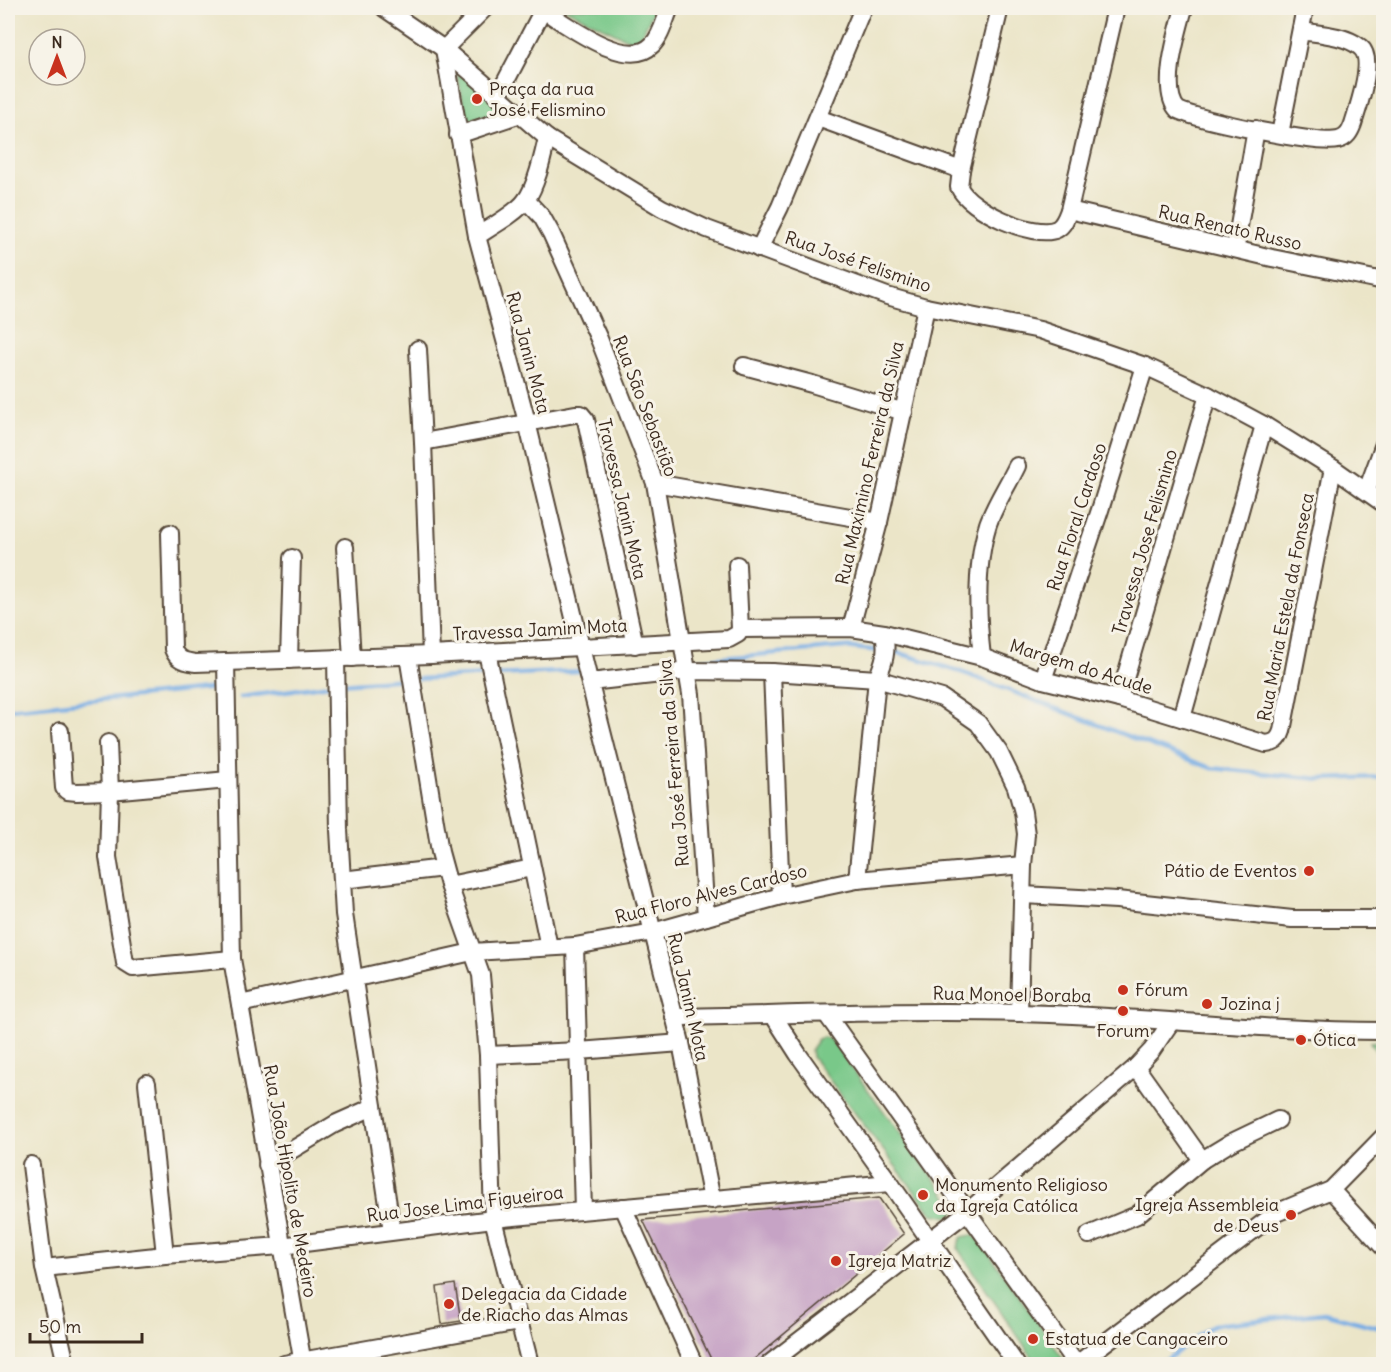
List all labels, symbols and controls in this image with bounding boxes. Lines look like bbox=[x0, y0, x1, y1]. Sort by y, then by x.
north arrow bbox=[27, 27, 87, 87]
text: N bbox=[51, 32, 63, 52]
place label: Praça da rua José Felismino bbox=[489, 77, 606, 121]
marker: Praça da rua José Felismino bbox=[470, 92, 484, 106]
street label: Rua Renato Russo bbox=[1156, 200, 1304, 255]
street label: Rua José Felismino bbox=[782, 226, 934, 297]
street label: Rua Janin Mota bbox=[501, 289, 556, 417]
street label: Rua São Sebastião bbox=[608, 332, 683, 480]
street label: Rua Maximino Ferreira da Silva bbox=[830, 339, 909, 587]
street label: Travessa Janin Mota bbox=[593, 416, 652, 582]
street label: Rua Floral Cardoso bbox=[1042, 440, 1111, 594]
street label: Travessa Jose Felismino bbox=[1107, 446, 1182, 637]
street label: Rua Maria Estela da Fonseca bbox=[1252, 491, 1319, 723]
street label: Travessa Jamim Mota bbox=[452, 613, 628, 646]
street label: Margem do Acude bbox=[1007, 634, 1155, 699]
street label: Rua José Ferreira da Silva bbox=[653, 658, 694, 868]
street label: Rua Floro Alves Cardoso bbox=[613, 859, 809, 928]
place label: Pátio de Eventos bbox=[1164, 859, 1297, 882]
marker: Pátio de Eventos bbox=[1302, 864, 1316, 878]
street label: Rua Janim Mota bbox=[663, 930, 714, 1063]
place label: Fórum bbox=[1135, 978, 1188, 1001]
street label: Rua Monoel Boraba bbox=[932, 982, 1092, 1007]
marker: Fórum bbox=[1116, 983, 1130, 997]
place label: Jozina j bbox=[1219, 992, 1280, 1015]
marker: Jozina j bbox=[1200, 997, 1214, 1011]
marker: Forum bbox=[1116, 1004, 1130, 1018]
place label: Forum bbox=[1096, 1019, 1150, 1042]
place label: Ótica bbox=[1313, 1028, 1356, 1051]
marker: Ótica bbox=[1294, 1033, 1308, 1047]
street label: Rua João Hipolito de Medeiro bbox=[259, 1063, 322, 1299]
place label: Monumento Religioso da Igreja Católica bbox=[935, 1173, 1108, 1217]
street label: Rua Jose Lima Figueiroa bbox=[365, 1180, 565, 1227]
marker: Monumento Religioso da Igreja Católica bbox=[916, 1188, 930, 1202]
place label: Igreja Assembleia de Deus bbox=[1135, 1193, 1279, 1237]
marker: Igreja Assembleia de Deus bbox=[1284, 1208, 1298, 1222]
place label: Igreja Matriz bbox=[848, 1249, 952, 1272]
marker: Igreja Matriz bbox=[829, 1254, 843, 1268]
place label: Delegacia da Cidade de Riacho das Almas bbox=[461, 1282, 628, 1326]
marker: Delegacia da Cidade de Riacho das Almas bbox=[442, 1297, 456, 1311]
scale bar bbox=[30, 1306, 142, 1344]
text: 50 m bbox=[39, 1315, 81, 1338]
place label: Estatua de Cangaceiro bbox=[1045, 1327, 1228, 1350]
marker: Estatua de Cangaceiro bbox=[1026, 1332, 1040, 1346]

